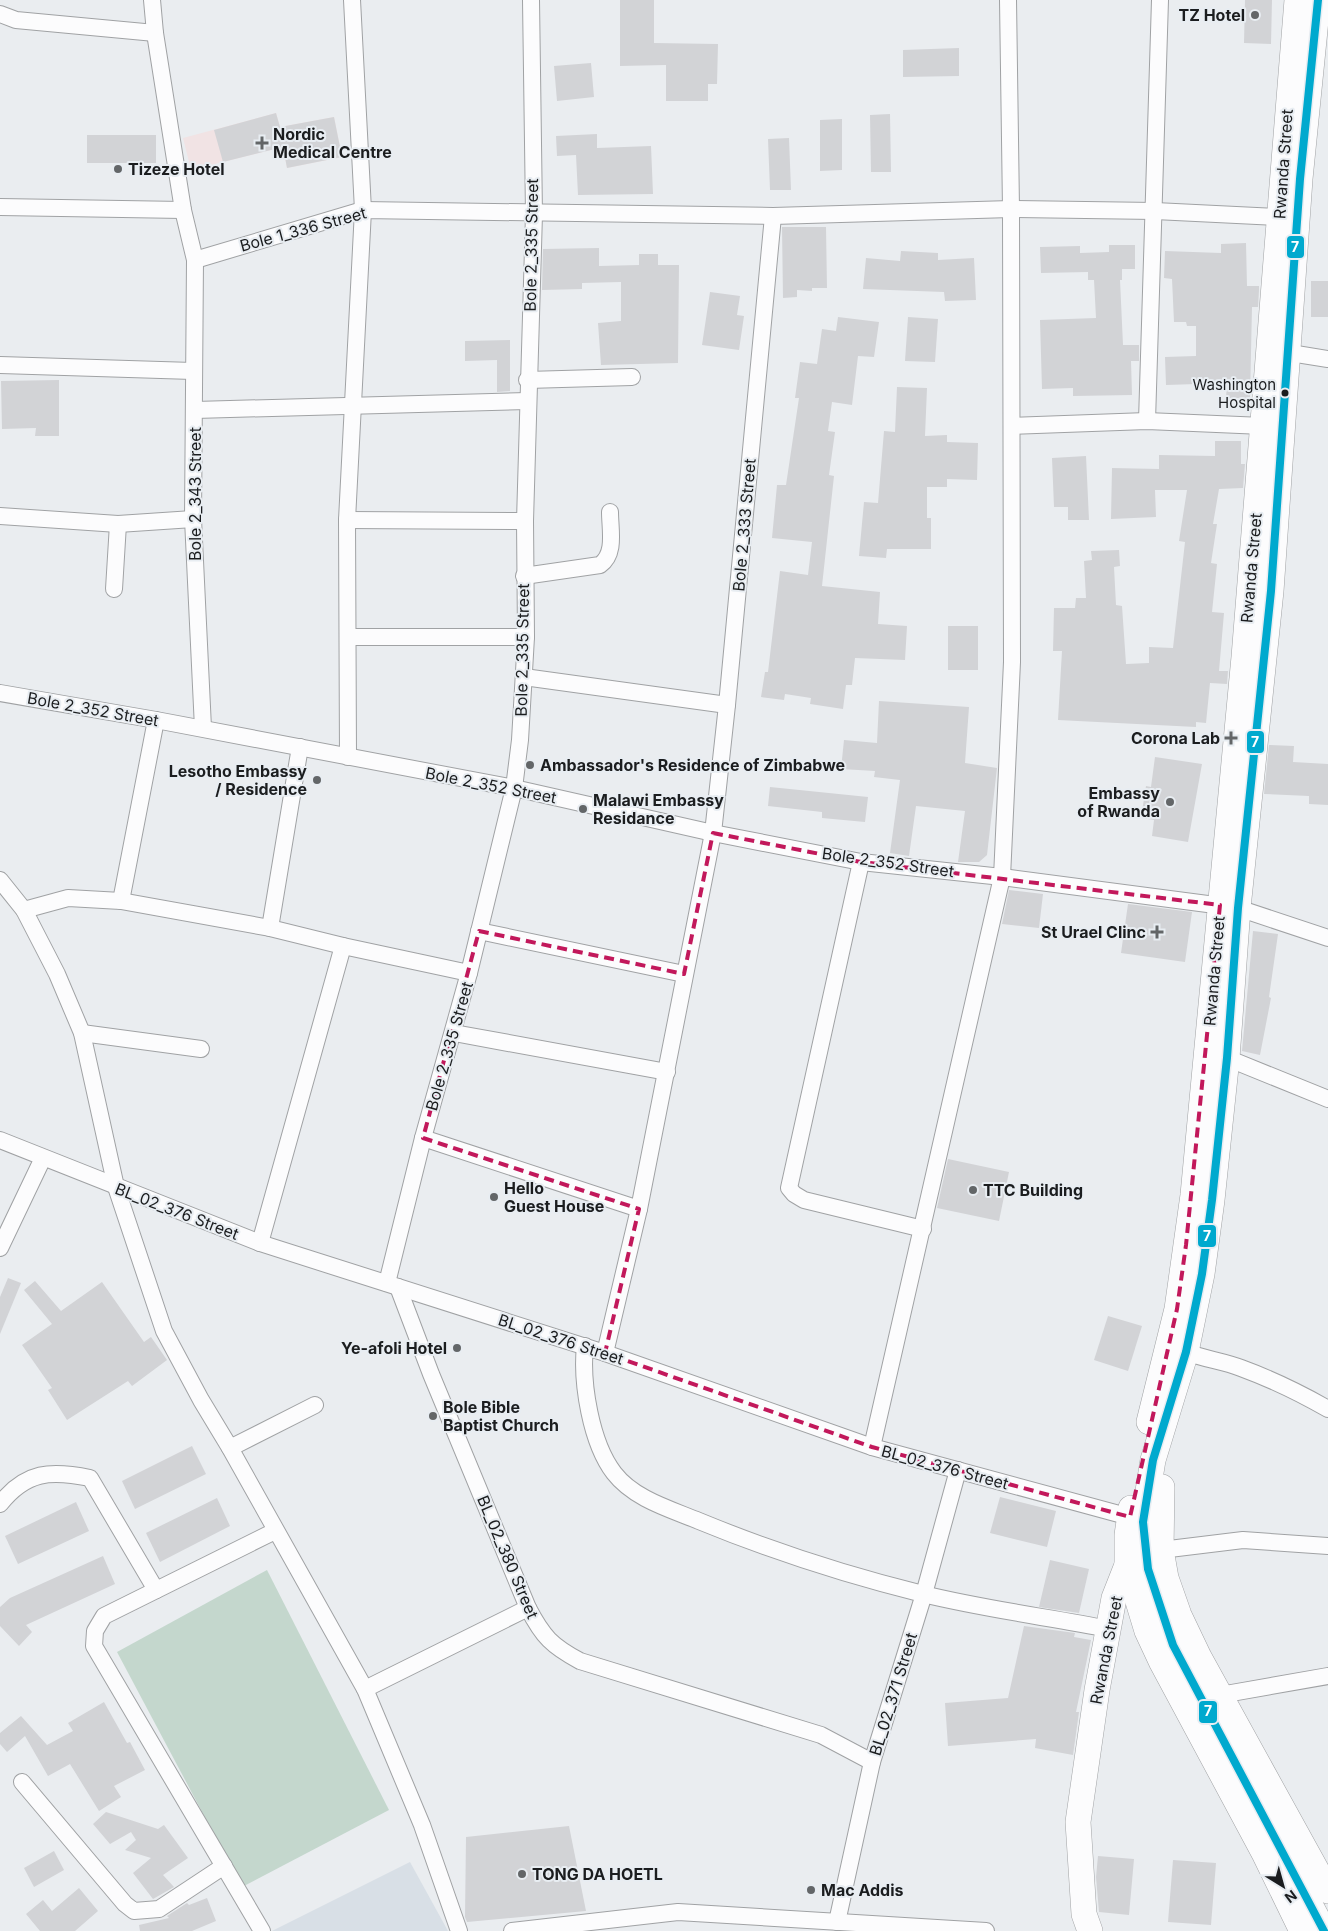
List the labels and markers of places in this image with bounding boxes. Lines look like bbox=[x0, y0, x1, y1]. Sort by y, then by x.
place label: TZ Hotel bbox=[1179, 5, 1245, 25]
marker: TZ Hotel bbox=[1249, 9, 1261, 21]
place label: Nordic Medical Centre bbox=[273, 124, 392, 162]
marker: Nordic Medical Centre bbox=[255, 136, 269, 150]
place label: Tizeze Hotel bbox=[128, 159, 225, 179]
marker: Tizeze Hotel bbox=[112, 163, 124, 175]
place label: Washington Hospital bbox=[1192, 375, 1276, 412]
marker: Washington Hospital bbox=[1280, 388, 1290, 398]
place label: Corona Lab bbox=[1131, 728, 1220, 748]
marker: Corona Lab bbox=[1224, 731, 1238, 745]
place label: Ambassador's Residence of Zimbabwe bbox=[540, 755, 845, 775]
marker: Ambassador's Residence of Zimbabwe bbox=[524, 759, 536, 771]
place label: Lesotho Embassy / Residence bbox=[169, 761, 307, 799]
marker: Lesotho Embassy / Residence bbox=[311, 774, 323, 786]
place label: Embassy of Rwanda bbox=[1077, 783, 1160, 821]
place label: Malawi Embassy Residance bbox=[593, 790, 724, 828]
marker: Embassy of Rwanda bbox=[1164, 796, 1176, 808]
marker: Malawi Embassy Residance bbox=[577, 803, 589, 815]
place label: St Urael Clinc bbox=[1041, 922, 1146, 942]
marker: St Urael Clinc bbox=[1150, 925, 1164, 939]
place label: Hello Guest House bbox=[504, 1178, 604, 1216]
place label: TTC Building bbox=[983, 1180, 1083, 1200]
marker: TTC Building bbox=[967, 1184, 979, 1196]
marker: Hello Guest House bbox=[488, 1191, 500, 1203]
place label: Ye-afoli Hotel bbox=[341, 1338, 447, 1358]
marker: Ye-afoli Hotel bbox=[451, 1342, 463, 1354]
place label: Bole Bible Baptist Church bbox=[443, 1397, 559, 1435]
marker: Bole Bible Baptist Church bbox=[427, 1410, 439, 1422]
place label: TONG DA HOETL bbox=[532, 1864, 663, 1884]
marker: TONG DA HOETL bbox=[516, 1868, 528, 1880]
place label: Mac Addis bbox=[821, 1880, 903, 1900]
marker: Mac Addis bbox=[805, 1884, 817, 1896]

